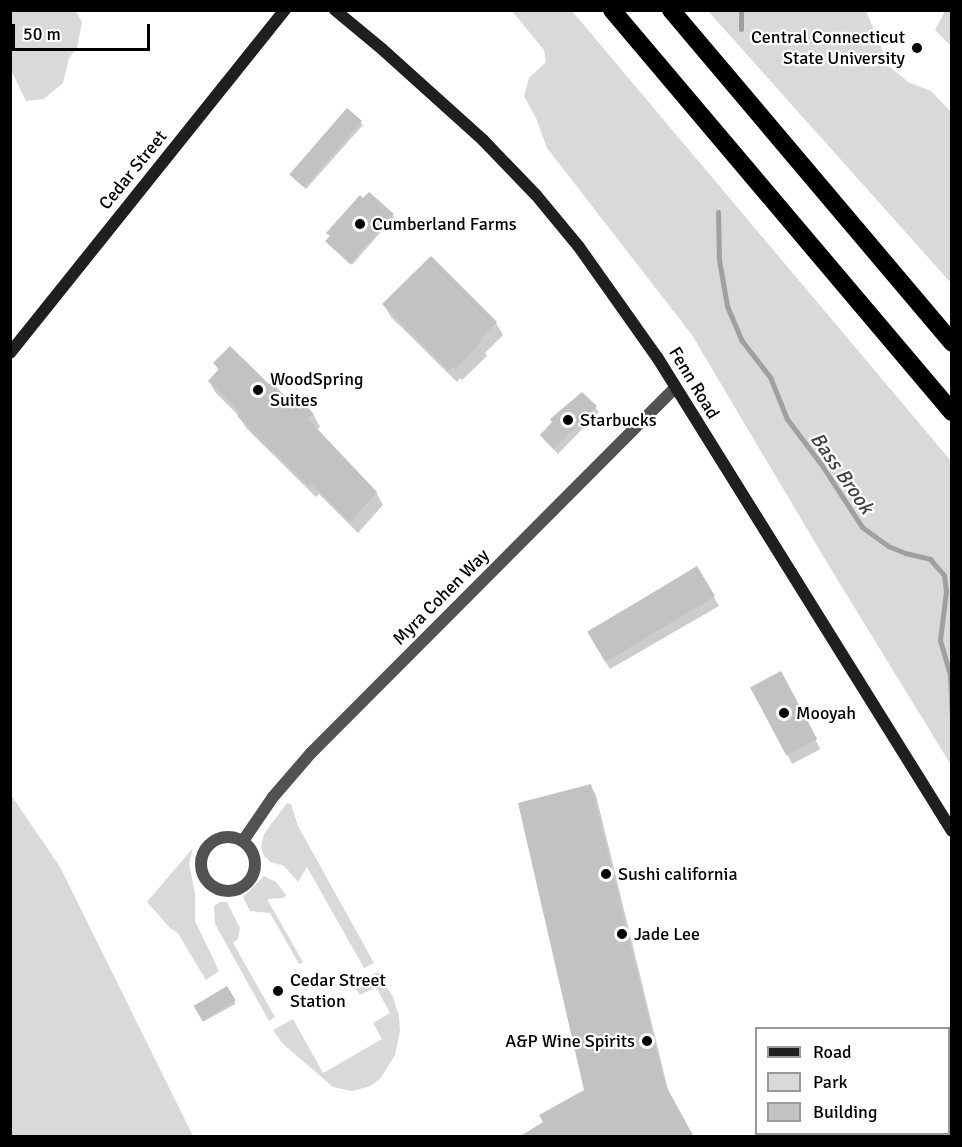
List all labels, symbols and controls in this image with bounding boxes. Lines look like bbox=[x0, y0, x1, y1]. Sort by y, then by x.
scale bar bbox=[15, 12, 153, 50]
text: 50 m bbox=[23, 23, 61, 45]
place label: Central Connecticut State University bbox=[751, 27, 905, 70]
marker: Central Connecticut State University bbox=[910, 41, 924, 55]
street label: Cedar Street bbox=[94, 126, 172, 214]
place label: Cumberland Farms bbox=[372, 213, 517, 235]
marker: Cumberland Farms bbox=[353, 217, 367, 231]
street label: Fenn Road bbox=[664, 343, 724, 423]
place label: WoodSpring Suites bbox=[270, 369, 364, 412]
marker: WoodSpring Suites bbox=[251, 383, 265, 397]
place label: Starbucks bbox=[580, 409, 657, 431]
marker: Starbucks bbox=[561, 413, 575, 427]
water label: Bass Brook bbox=[805, 428, 879, 518]
street label: Myra Cohen Way bbox=[388, 544, 494, 650]
place label: Mooyah bbox=[796, 702, 856, 724]
marker: Mooyah bbox=[777, 706, 791, 720]
place label: Sushi california bbox=[618, 863, 738, 885]
marker: Sushi california bbox=[599, 867, 613, 881]
place label: Jade Lee bbox=[634, 923, 700, 945]
marker: Jade Lee bbox=[615, 927, 629, 941]
place label: Cedar Street Station bbox=[290, 970, 386, 1012]
marker: Cedar Street Station bbox=[271, 984, 285, 998]
legend bbox=[755, 1027, 950, 1135]
place label: A&P Wine Spirits bbox=[505, 1030, 635, 1052]
marker: A&P Wine Spirits bbox=[640, 1034, 654, 1048]
text: Road bbox=[813, 1041, 852, 1063]
text: Park bbox=[813, 1071, 848, 1093]
text: Building bbox=[813, 1101, 877, 1123]

